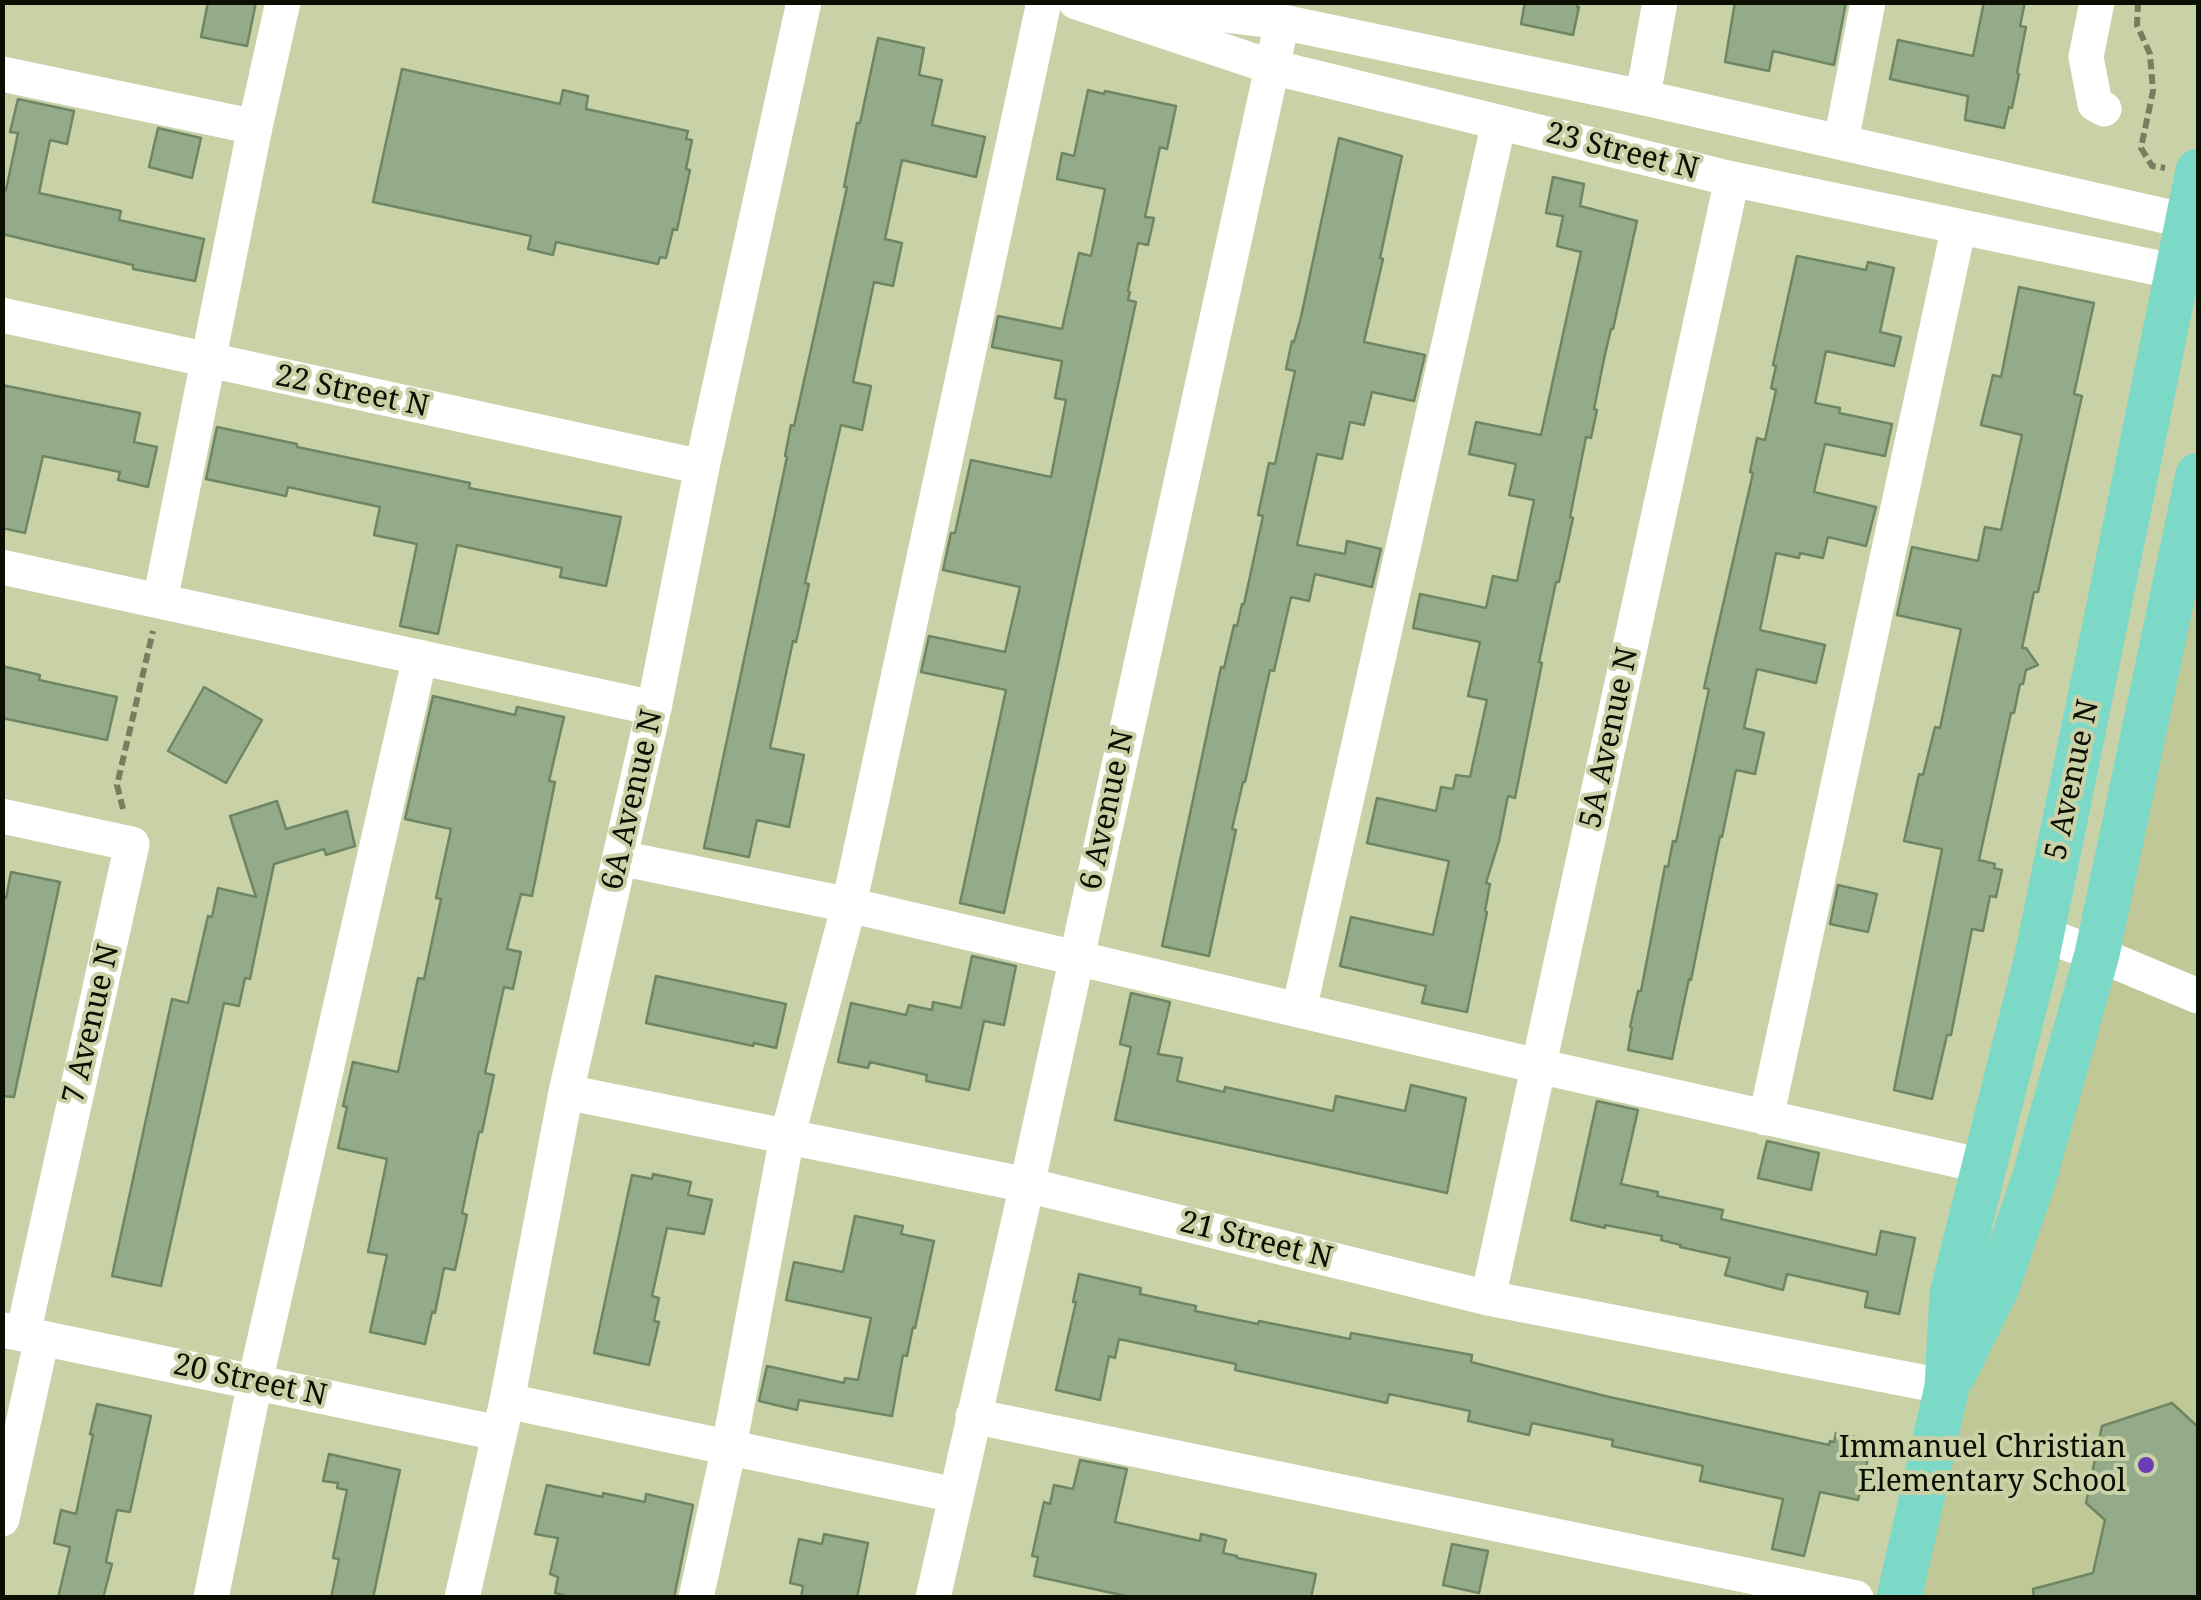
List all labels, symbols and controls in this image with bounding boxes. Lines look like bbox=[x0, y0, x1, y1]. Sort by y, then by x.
street label: 23 Street N bbox=[1542, 116, 1702, 188]
street label: 22 Street N bbox=[272, 358, 432, 426]
street label: 5A Avenue N bbox=[1573, 644, 1647, 832]
street label: 5 Avenue N bbox=[2039, 697, 2107, 863]
street label: 6A Avenue N bbox=[595, 706, 671, 894]
street label: 6 Avenue N bbox=[1074, 727, 1142, 893]
street label: 7 Avenue N bbox=[56, 941, 128, 1107]
street label: 21 Street N bbox=[1176, 1205, 1336, 1277]
street label: 20 Street N bbox=[170, 1347, 330, 1415]
place label: Immanuel Christian Elementary School bbox=[1839, 1430, 2126, 1500]
marker: Immanuel Christian Elementary School bbox=[2135, 1454, 2157, 1476]

